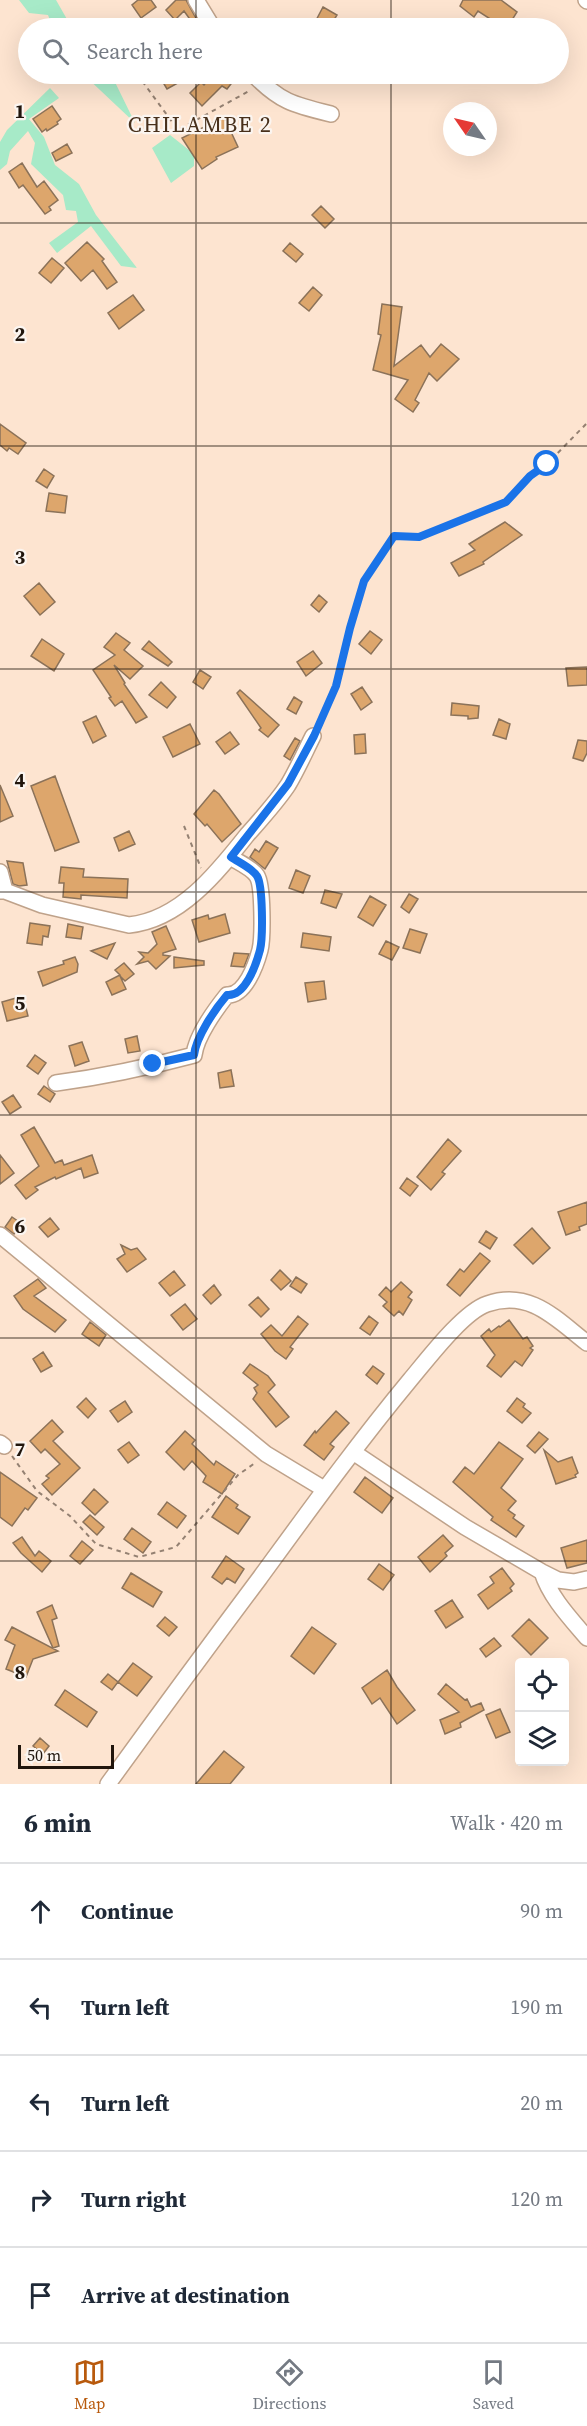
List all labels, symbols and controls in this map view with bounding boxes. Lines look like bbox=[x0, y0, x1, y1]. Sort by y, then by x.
search box bbox=[18, 18, 569, 84]
icon: search bbox=[39, 35, 72, 68]
text: Search here bbox=[87, 36, 203, 66]
text: 1 bbox=[15, 97, 25, 125]
north arrow bbox=[443, 102, 497, 156]
district label: CHILAMBE 2 bbox=[128, 109, 272, 139]
text: 2 bbox=[15, 320, 26, 348]
route start bbox=[533, 450, 559, 476]
text: 3 bbox=[15, 543, 26, 571]
text: 4 bbox=[15, 766, 26, 794]
text: 5 bbox=[15, 989, 26, 1017]
route end bbox=[139, 1050, 165, 1076]
text: 6 bbox=[15, 1212, 26, 1240]
text: 7 bbox=[15, 1435, 26, 1463]
text: 8 bbox=[15, 1658, 25, 1686]
map controls bbox=[515, 1658, 569, 1766]
button: locate bbox=[515, 1658, 569, 1712]
button: layers bbox=[515, 1712, 569, 1766]
scale bar bbox=[18, 1742, 114, 1770]
text: 50 m bbox=[27, 1744, 61, 1766]
text: 6 min bbox=[24, 1805, 91, 1841]
text: Walk · 420 m bbox=[450, 1809, 563, 1837]
icon: ahead bbox=[24, 1895, 57, 1928]
text: Continue bbox=[81, 1896, 174, 1926]
text: 90 m bbox=[520, 1897, 563, 1925]
icon: left bbox=[24, 1991, 57, 2024]
text: Turn left bbox=[81, 1992, 169, 2022]
text: 190 m bbox=[510, 1993, 563, 2021]
icon: left bbox=[24, 2087, 57, 2120]
text: Turn left bbox=[81, 2088, 169, 2118]
text: 20 m bbox=[520, 2089, 563, 2117]
icon: right bbox=[24, 2183, 57, 2216]
text: Turn right bbox=[81, 2184, 186, 2214]
text: 120 m bbox=[510, 2185, 563, 2213]
icon: arrive bbox=[24, 2279, 57, 2312]
text: Arrive at destination bbox=[81, 2280, 290, 2310]
tab: Map bbox=[73, 2356, 106, 2414]
tab: Directions bbox=[252, 2356, 327, 2414]
tab: Saved bbox=[473, 2356, 514, 2414]

